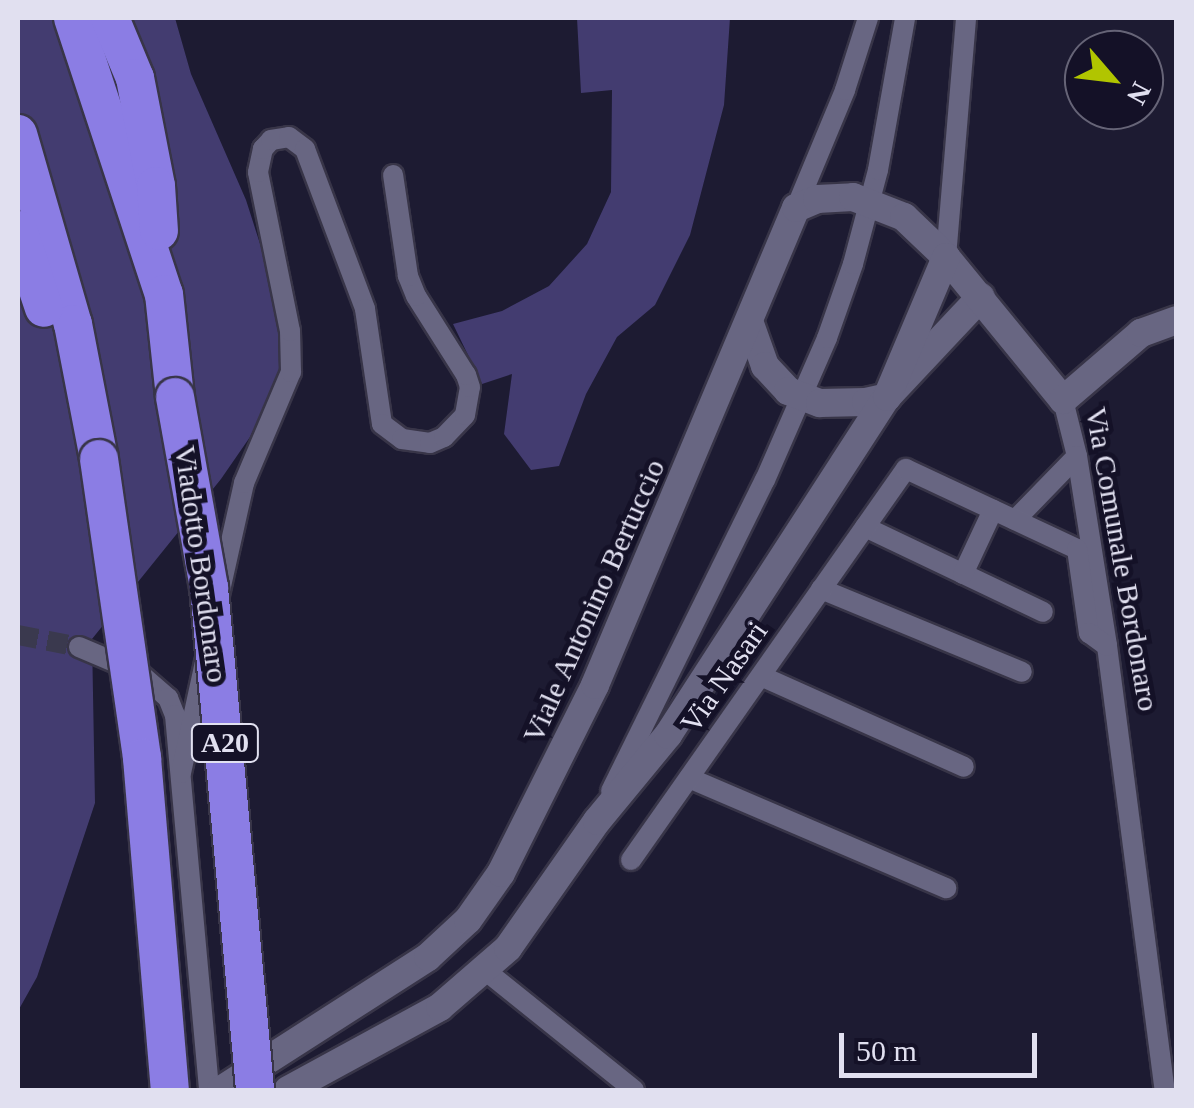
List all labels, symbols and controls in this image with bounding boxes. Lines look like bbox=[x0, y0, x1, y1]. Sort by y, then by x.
north arrow bbox=[1064, 30, 1164, 130]
text: N bbox=[1121, 77, 1158, 110]
street label: Via Comunale Bordonaro bbox=[1078, 404, 1166, 714]
street label: Viadotto Bordonaro bbox=[167, 443, 235, 685]
street label: Viale Antonino Bertuccio bbox=[515, 453, 673, 749]
street label: Via Nasari bbox=[673, 615, 775, 739]
road number: A20 bbox=[190, 720, 260, 766]
scale bar bbox=[844, 1013, 1042, 1075]
text: 50 m bbox=[856, 1034, 917, 1067]

